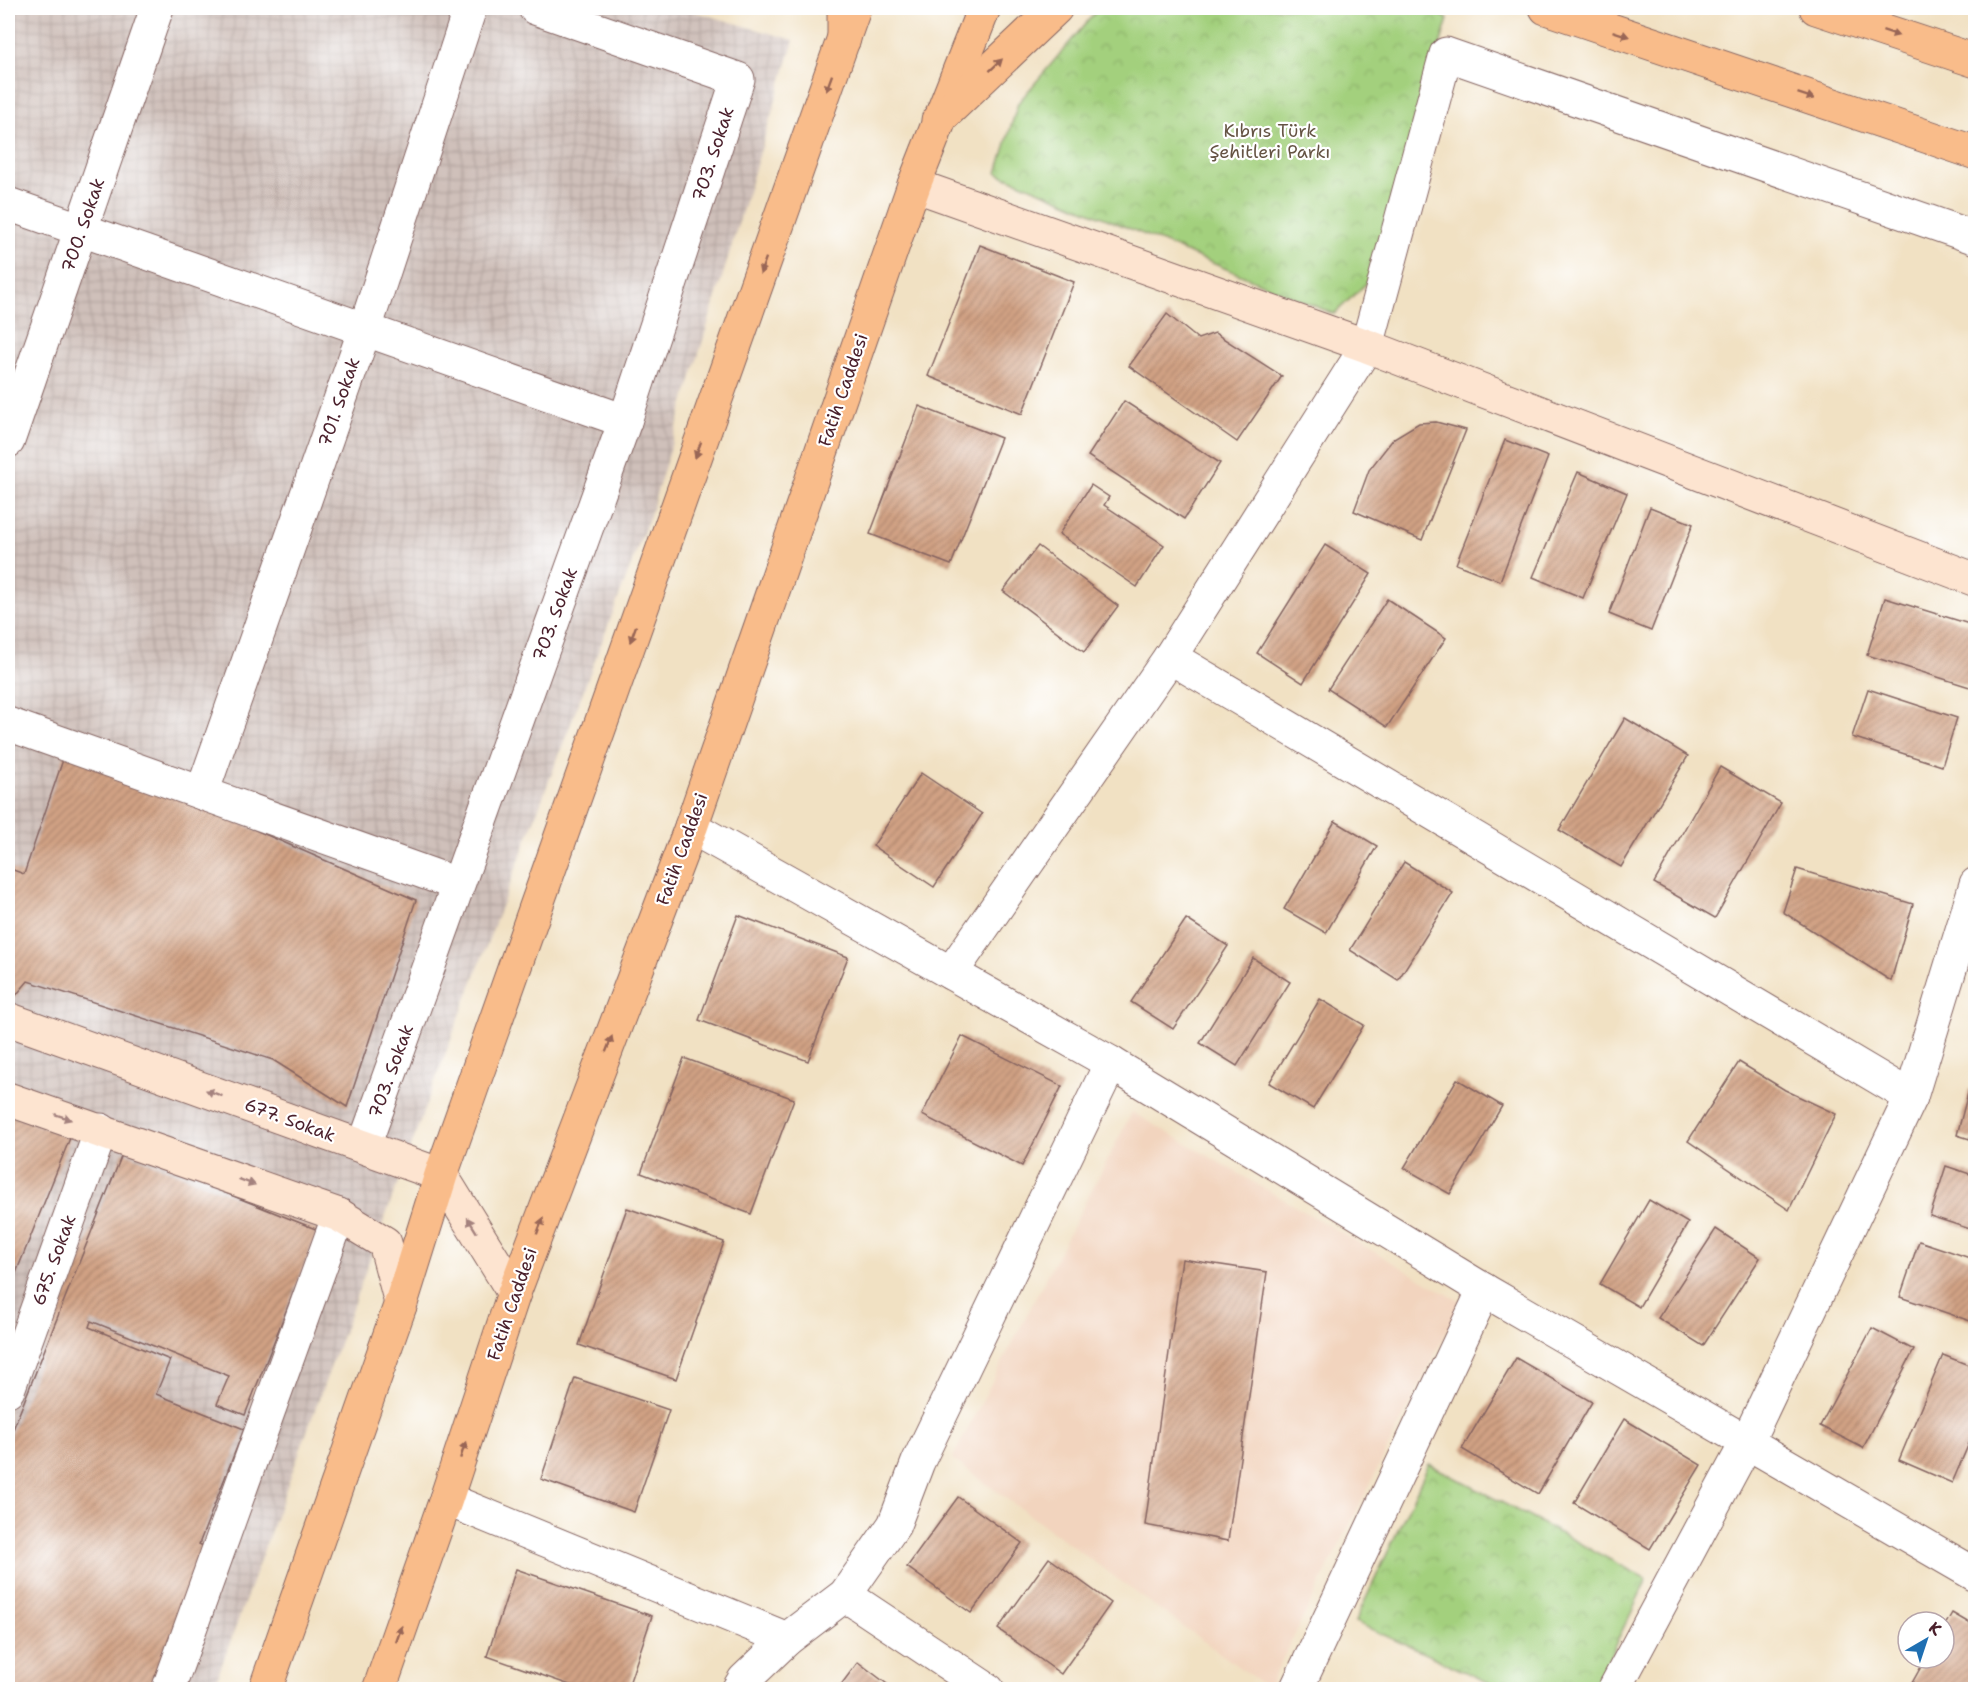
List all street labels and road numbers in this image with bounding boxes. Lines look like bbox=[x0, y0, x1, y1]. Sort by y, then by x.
street label: 703. Sokak bbox=[686, 104, 740, 204]
street label: 700. Sokak bbox=[56, 175, 110, 275]
street label: Fatih Caddesi bbox=[812, 330, 874, 450]
street label: 701. Sokak bbox=[312, 354, 366, 450]
street label: 703. Sokak bbox=[527, 564, 583, 664]
street label: Fatih Caddesi bbox=[651, 790, 713, 908]
street label: 703. Sokak bbox=[363, 1021, 419, 1121]
street label: 677. Sokak bbox=[241, 1092, 339, 1148]
street label: 675. Sokak bbox=[26, 1211, 82, 1309]
street label: Fatih Caddesi bbox=[481, 1244, 543, 1364]

